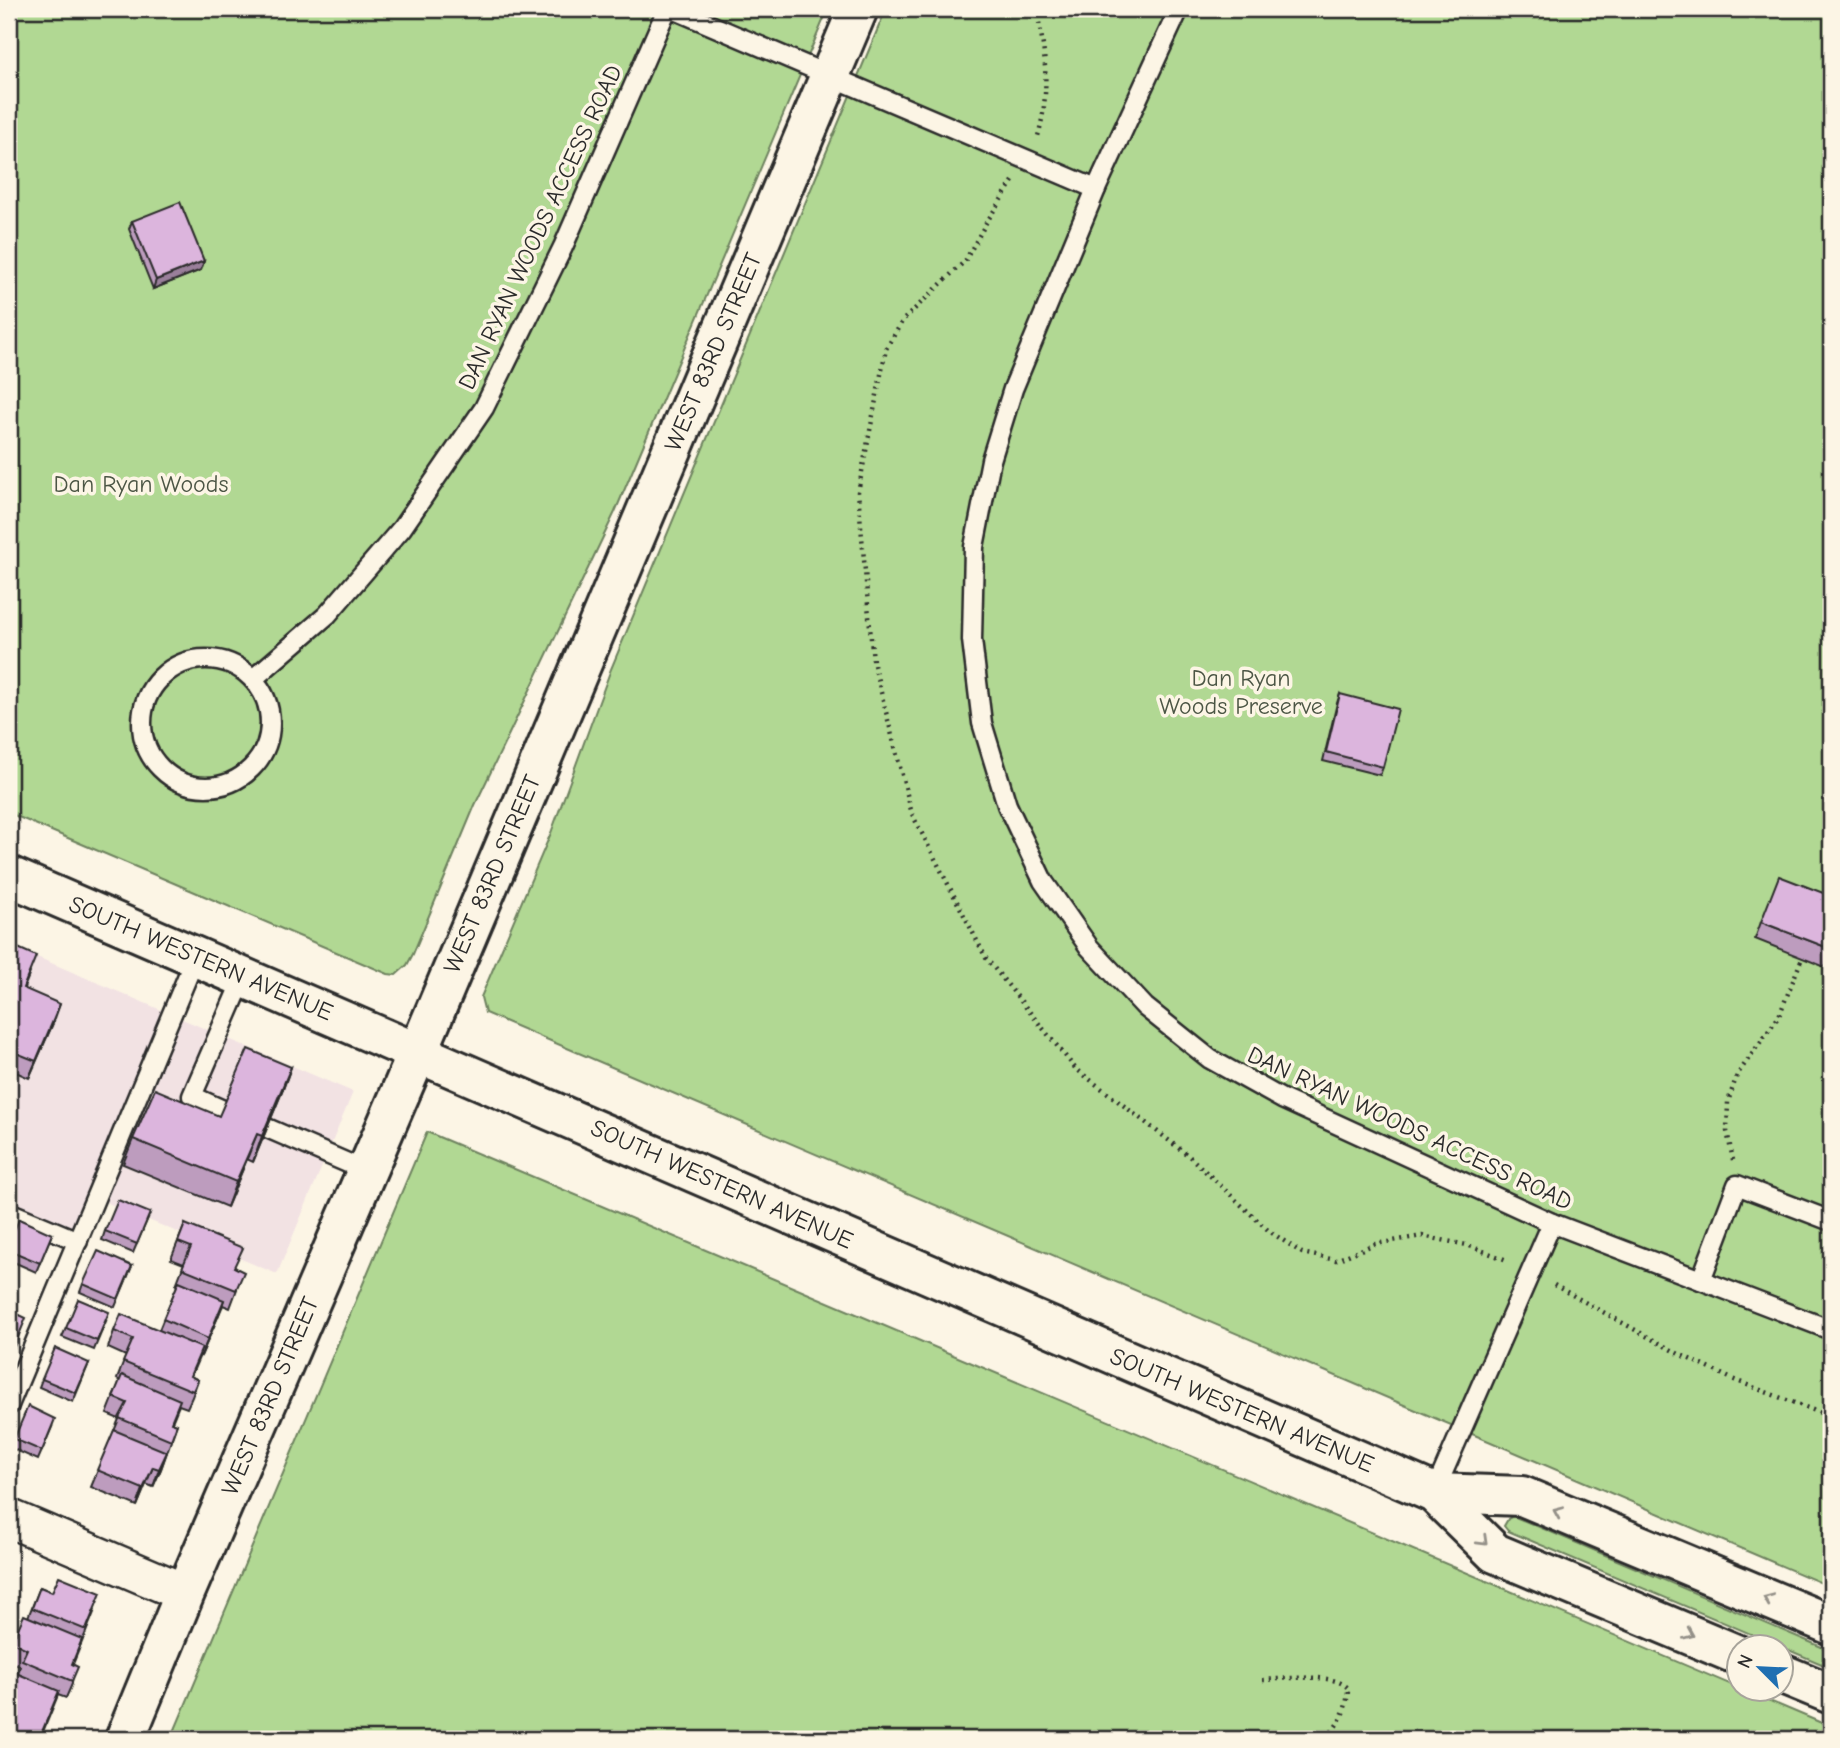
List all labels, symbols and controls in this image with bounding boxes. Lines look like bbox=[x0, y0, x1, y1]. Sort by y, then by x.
street label: DAN RYAN WOODS ACCESS ROAD bbox=[452, 60, 628, 394]
street label: WEST 83RD STREET bbox=[659, 248, 768, 455]
park label: Dan Ryan Woods bbox=[53, 470, 229, 498]
park label: Dan Ryan Woods Preserve bbox=[1159, 664, 1323, 720]
street label: WEST 83RD STREET bbox=[438, 770, 547, 977]
street label: SOUTH WESTERN AVENUE bbox=[65, 890, 337, 1026]
street label: DAN RYAN WOODS ACCESS ROAD bbox=[1243, 1040, 1577, 1216]
street label: SOUTH WESTERN AVENUE bbox=[587, 1113, 857, 1255]
street label: WEST 83RD STREET bbox=[216, 1292, 325, 1499]
street label: SOUTH WESTERN AVENUE bbox=[1106, 1342, 1378, 1478]
one-way arrow bbox=[1553, 1506, 1565, 1520]
one-way arrow bbox=[1475, 1533, 1487, 1545]
one-way arrow bbox=[1763, 1593, 1776, 1607]
one-way arrow bbox=[1682, 1626, 1694, 1640]
north arrow bbox=[1724, 1632, 1794, 1702]
text: N bbox=[1733, 1651, 1758, 1672]

